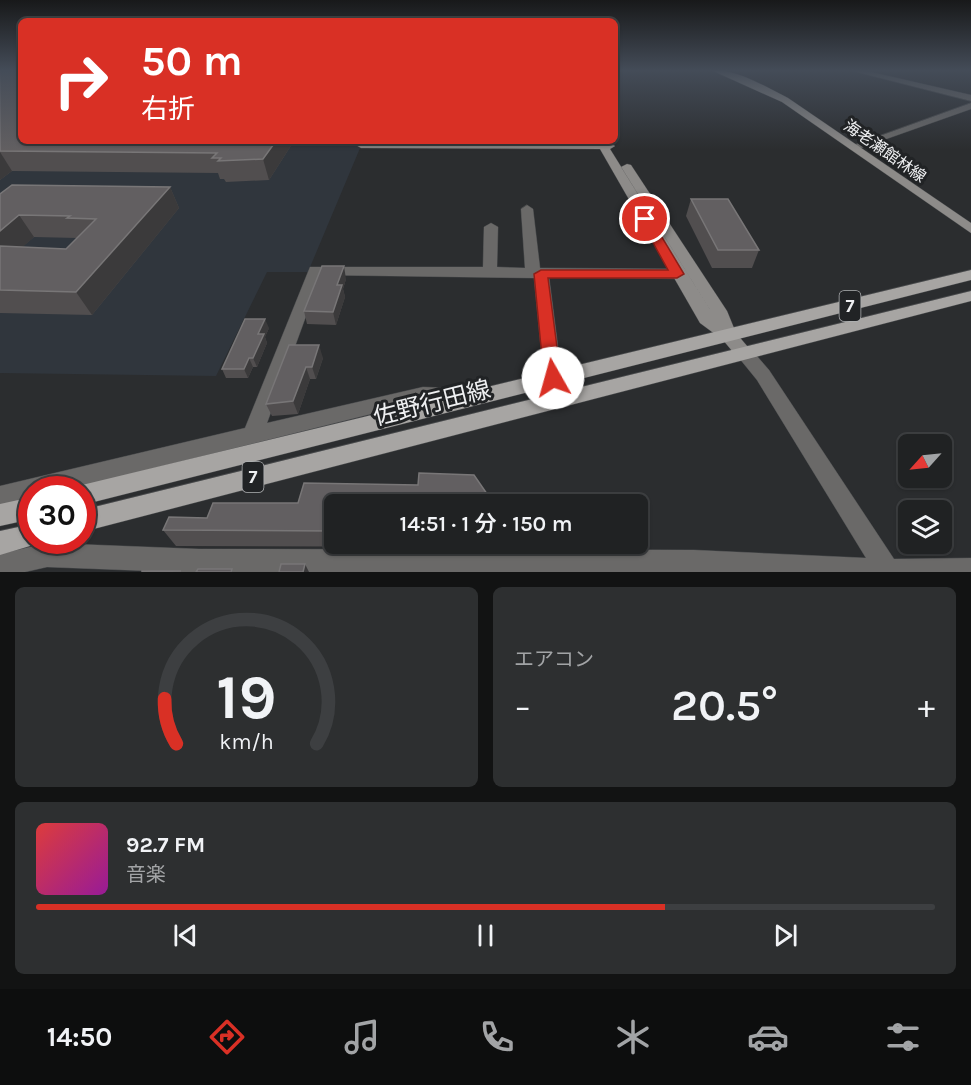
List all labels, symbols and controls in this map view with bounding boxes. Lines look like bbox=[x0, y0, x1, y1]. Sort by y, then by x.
text: 50 m bbox=[141, 36, 243, 86]
icon: right bbox=[42, 42, 120, 120]
text: 右折 bbox=[141, 93, 195, 125]
street label: 海老瀬館林線 bbox=[840, 116, 930, 186]
pin bbox=[619, 193, 670, 244]
icon: arrive bbox=[628, 202, 661, 235]
road number: 7 bbox=[840, 291, 860, 321]
position arrow bbox=[521, 346, 585, 410]
street label: 佐野行田線 bbox=[370, 375, 494, 431]
north arrow bbox=[898, 434, 952, 488]
map controls bbox=[898, 434, 952, 554]
road number: 7 bbox=[242, 462, 264, 492]
speed limit sign: 30 bbox=[18, 476, 96, 554]
button: layers bbox=[898, 500, 952, 554]
text: 14:51 · 1 分 · 150 m bbox=[399, 511, 573, 537]
text: エアコン bbox=[514, 648, 594, 671]
text: 19 bbox=[216, 661, 277, 734]
text: 20.5° bbox=[671, 679, 778, 731]
text: − bbox=[514, 687, 531, 725]
text: + bbox=[918, 687, 935, 725]
text: km/h bbox=[219, 729, 274, 754]
text: 92.7 FM bbox=[126, 832, 205, 858]
text: 音楽 bbox=[126, 863, 166, 886]
icon: previous bbox=[169, 919, 202, 952]
icon: pause bbox=[469, 919, 502, 952]
icon: next bbox=[769, 919, 802, 952]
icon: directions bbox=[206, 1016, 248, 1058]
icon: music bbox=[341, 1016, 383, 1058]
icon: phone bbox=[476, 1016, 518, 1058]
icon: climate bbox=[612, 1016, 654, 1058]
icon: car bbox=[747, 1016, 789, 1058]
icon: filters bbox=[882, 1016, 924, 1058]
text: 14:50 bbox=[47, 1021, 112, 1053]

